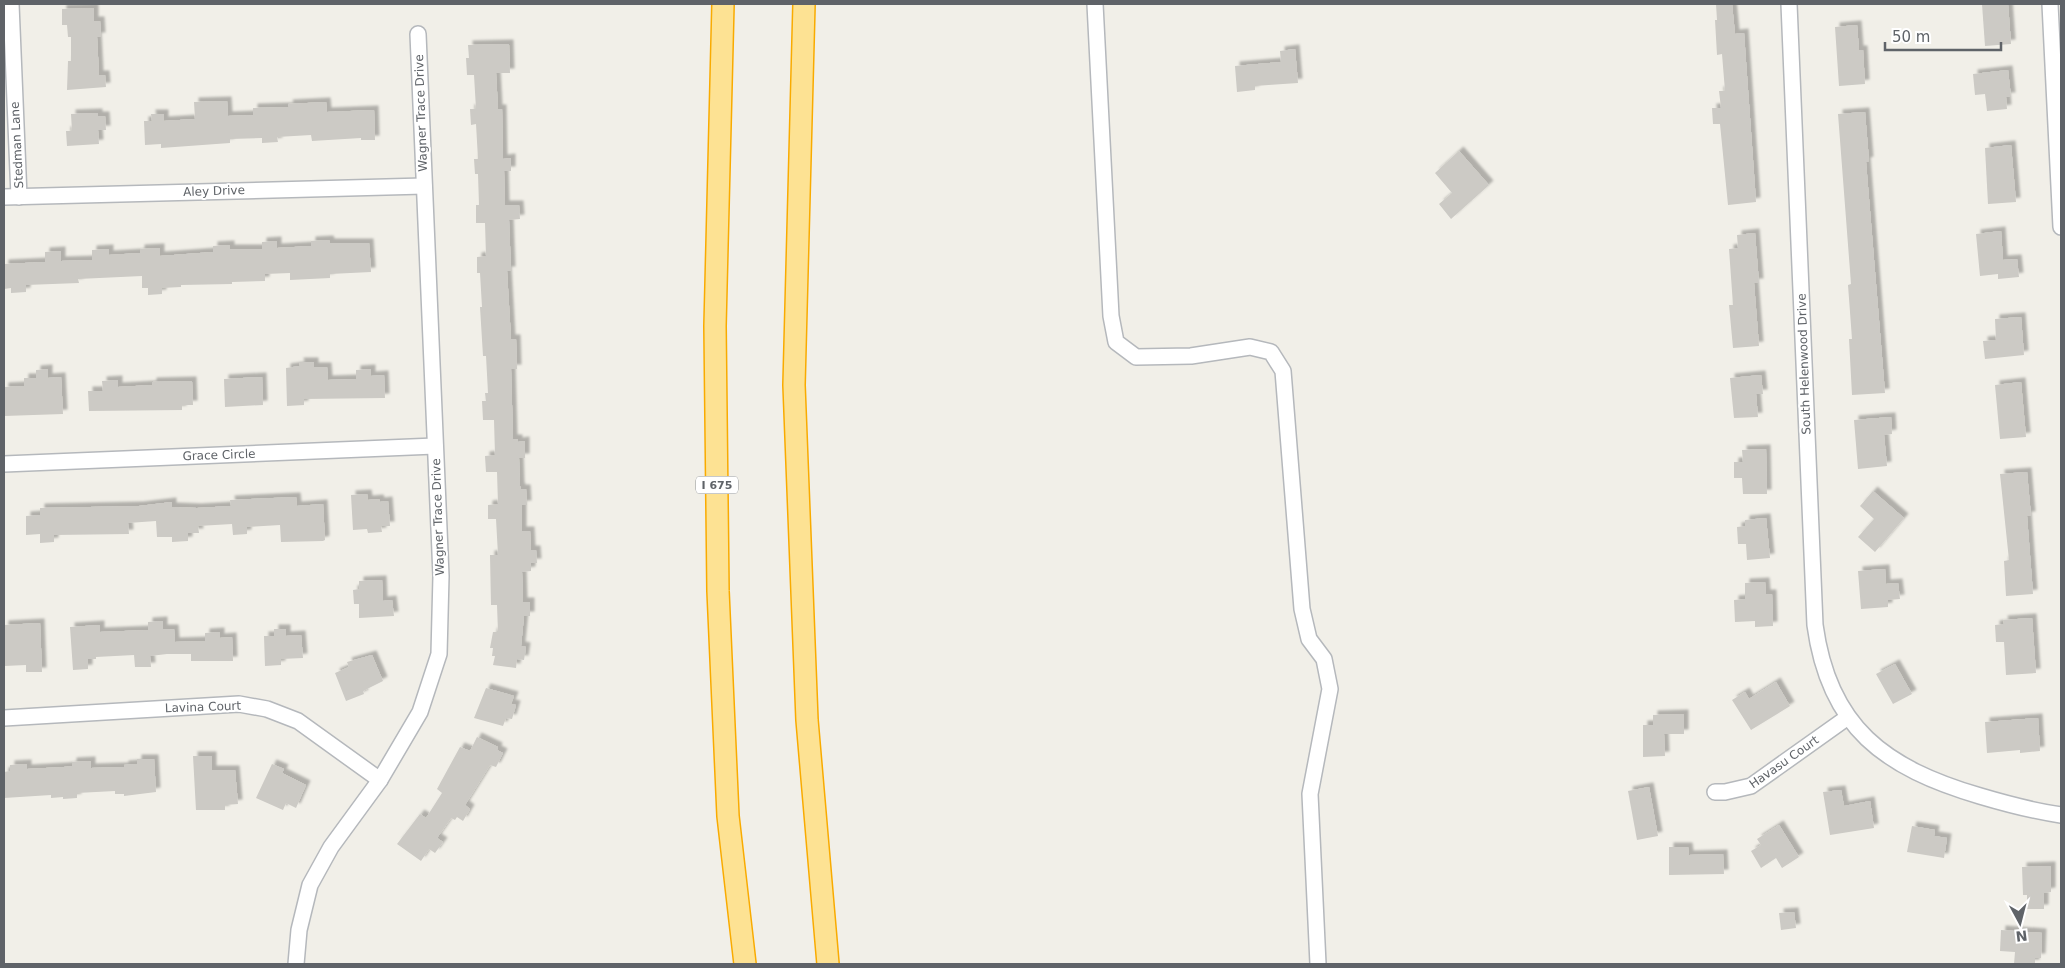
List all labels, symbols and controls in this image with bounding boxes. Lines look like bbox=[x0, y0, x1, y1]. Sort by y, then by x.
scale bar bbox=[1885, 20, 2001, 52]
text: 50 m bbox=[1892, 28, 1930, 46]
street label: Wagner Trace Drive bbox=[412, 54, 430, 172]
street label: Stedman Lane bbox=[8, 101, 26, 189]
street label: Aley Drive bbox=[183, 183, 245, 199]
street label: South Helenwood Drive bbox=[1795, 293, 1813, 435]
street label: Grace Circle bbox=[182, 447, 256, 463]
street label: Wagner Trace Drive bbox=[429, 458, 447, 576]
road number: I 675 bbox=[696, 476, 738, 494]
street label: Lavina Court bbox=[165, 699, 242, 715]
street label: Havasu Court bbox=[1747, 733, 1822, 791]
north arrow bbox=[1995, 898, 2045, 948]
text: N bbox=[2015, 927, 2028, 945]

